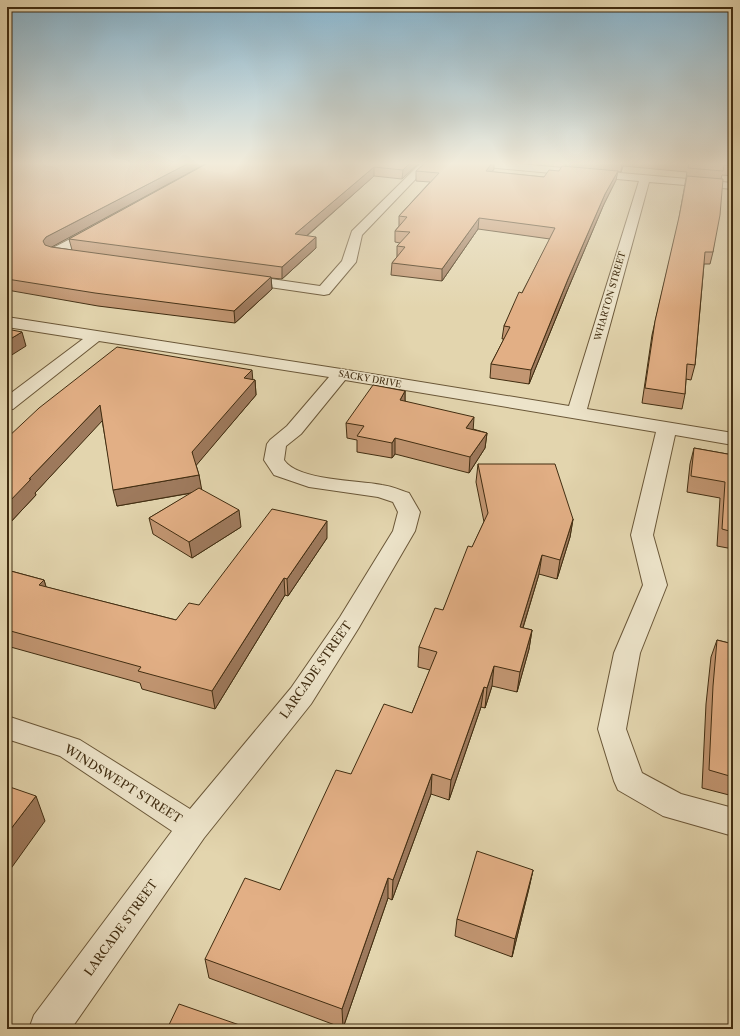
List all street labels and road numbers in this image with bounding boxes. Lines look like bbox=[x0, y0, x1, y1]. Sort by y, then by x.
street label: WHARTON STREET bbox=[591, 250, 628, 343]
street label: SACKY DRIVE bbox=[338, 368, 402, 389]
street label: LARCADE STREET bbox=[276, 618, 355, 721]
street label: WINDSWEPT STREET bbox=[61, 741, 185, 826]
street label: LARCADE STREET bbox=[81, 877, 160, 979]

